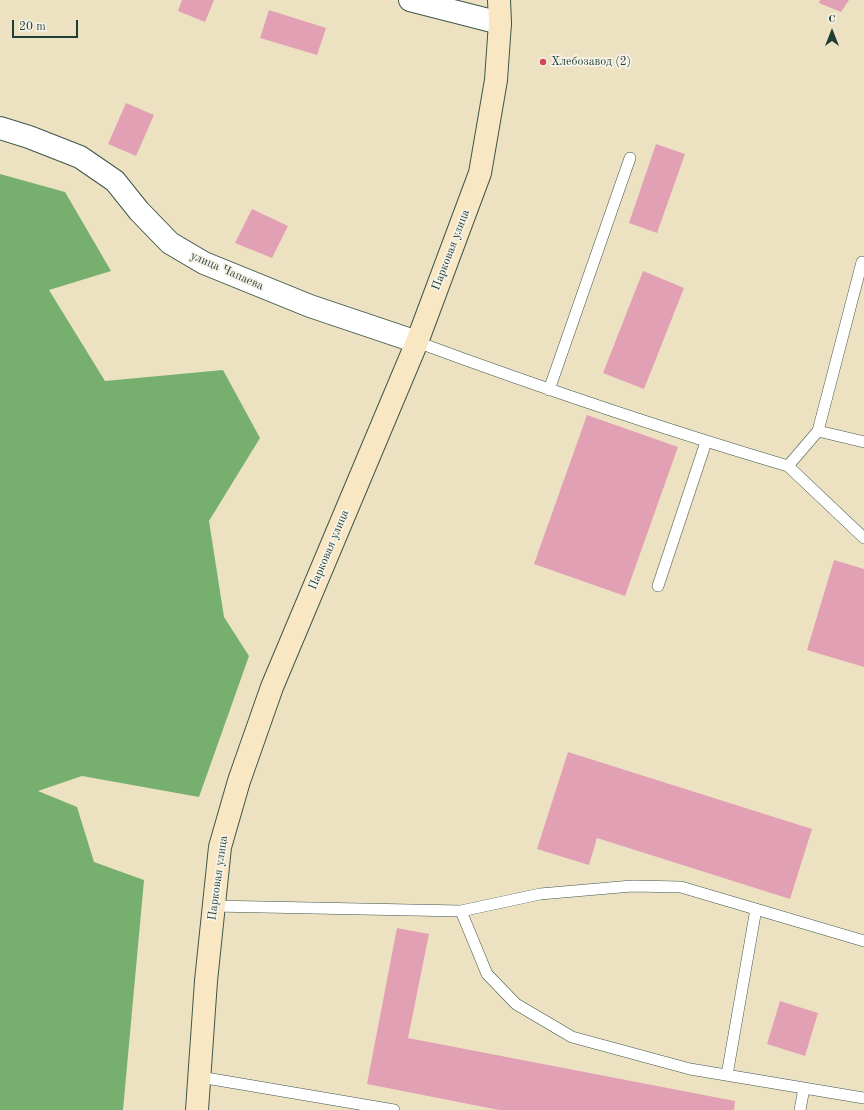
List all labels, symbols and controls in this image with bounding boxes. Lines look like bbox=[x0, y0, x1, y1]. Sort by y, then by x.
scale bar bbox=[14, 12, 80, 38]
north arrow bbox=[812, 12, 852, 52]
text: С bbox=[828, 14, 836, 25]
text: 20 m bbox=[19, 21, 46, 33]
place label: Хлебозавод (2) bbox=[551, 55, 631, 69]
marker: Хлебозавод (2) bbox=[538, 57, 548, 67]
street label: Парковая улица bbox=[429, 207, 473, 293]
street label: улица Чапаева bbox=[188, 248, 266, 294]
street label: Парковая улица bbox=[306, 508, 352, 592]
street label: Парковая улица bbox=[205, 835, 231, 921]

